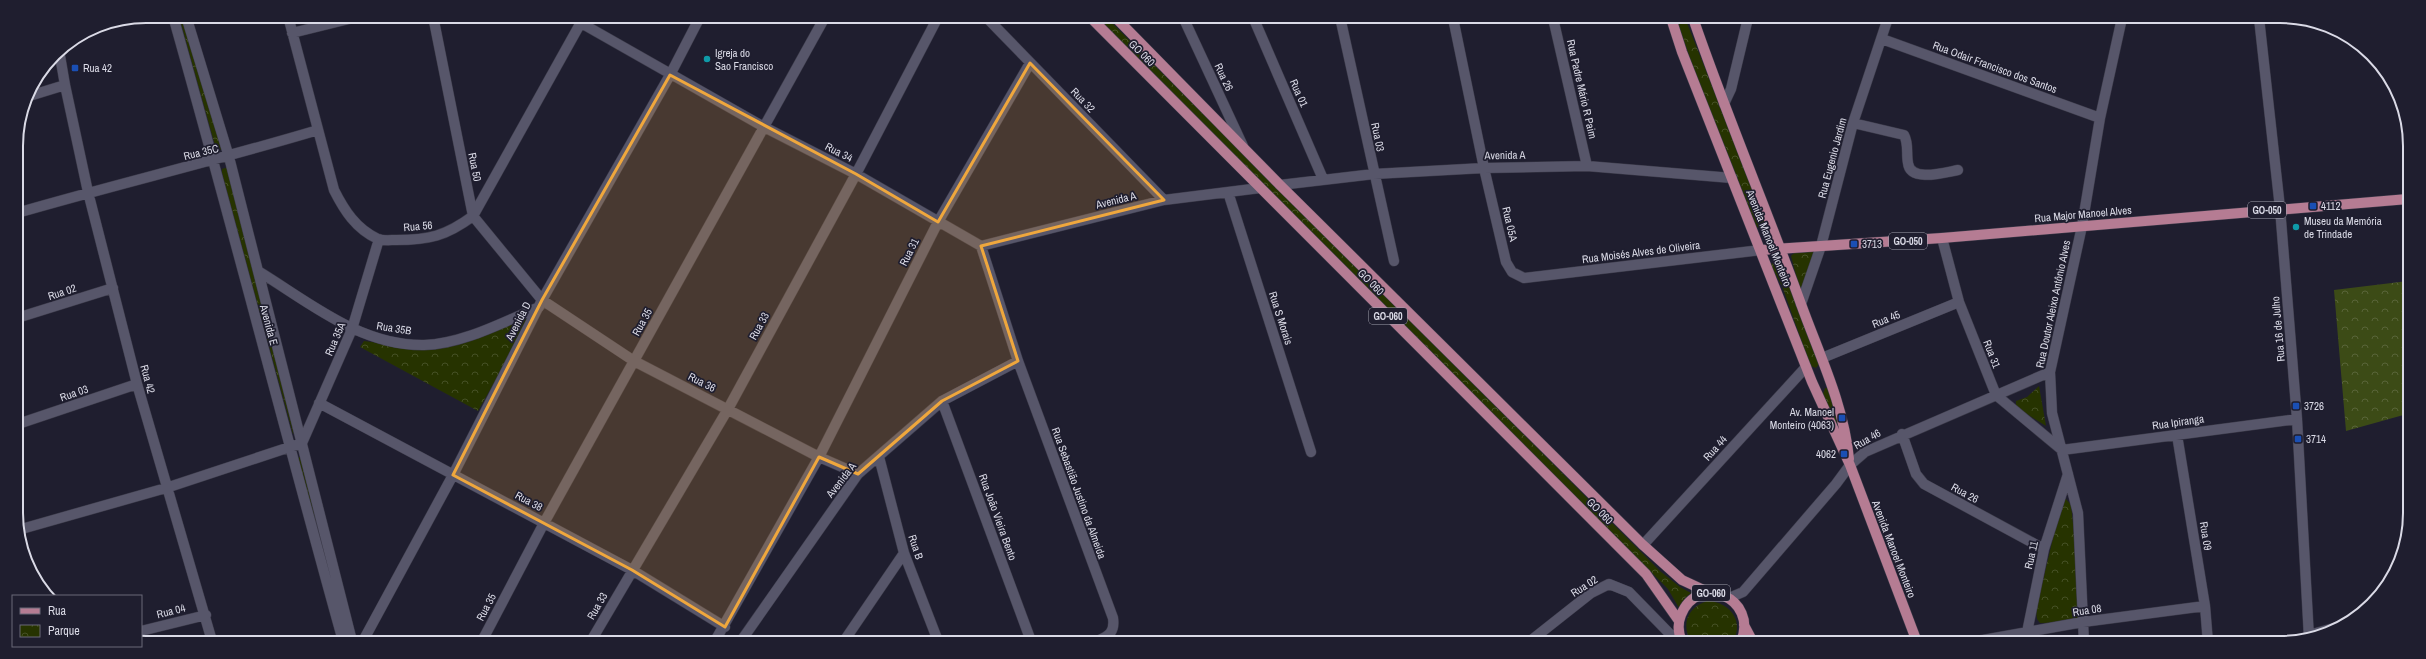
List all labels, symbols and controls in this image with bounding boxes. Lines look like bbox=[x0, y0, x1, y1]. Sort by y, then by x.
street label: GO 060 bbox=[1126, 37, 1158, 69]
street label: Rua Padre Mário R Paim bbox=[1564, 38, 1600, 140]
street label: Rua Odair Francisco dos Santos bbox=[1931, 38, 2060, 96]
place label: Igreja do Sao Francisco bbox=[715, 46, 773, 73]
marker: Igreja do Sao Francisco bbox=[702, 54, 712, 64]
place label: Rua 42 bbox=[83, 61, 112, 75]
street label: Rua 26 bbox=[1212, 61, 1236, 93]
marker: Rua 42 bbox=[70, 63, 80, 73]
street label: Rua 01 bbox=[1287, 77, 1311, 109]
street label: Rua 32 bbox=[1068, 85, 1098, 115]
street label: Rua Eugenio Jardim bbox=[1815, 116, 1849, 200]
street label: Rua 03 bbox=[1368, 121, 1388, 153]
street label: Rua 34 bbox=[823, 139, 855, 165]
street label: Rua 35C bbox=[182, 141, 220, 163]
street label: Avenida A bbox=[1483, 148, 1527, 162]
street label: Rua 50 bbox=[465, 151, 485, 183]
street label: Avenida Manoel Monteiro bbox=[1743, 187, 1795, 288]
street label: Avenida A bbox=[1093, 188, 1139, 212]
place label: 4112 bbox=[2321, 199, 2340, 213]
marker: 4112 bbox=[2308, 201, 2318, 211]
road number: GO-050 bbox=[2248, 202, 2286, 218]
street label: Rua Major Manoel Alves bbox=[2034, 203, 2133, 225]
street label: Rua 05A bbox=[1499, 205, 1521, 244]
place label: Museu da Memória de Trindade bbox=[2304, 214, 2382, 241]
street label: Rua 56 bbox=[403, 218, 433, 234]
marker: Museu da Memória de Trindade bbox=[2291, 222, 2301, 232]
road number: GO-050 bbox=[1889, 233, 1927, 249]
street label: Rua 31 bbox=[896, 236, 922, 268]
place label: 3713 bbox=[1862, 237, 1882, 251]
street label: Rua Moisés Alves de Oliveira bbox=[1581, 238, 1701, 266]
street label: Rua Doutor Aleixo Antônio Alves bbox=[2033, 238, 2074, 369]
marker: 3713 bbox=[1849, 239, 1859, 249]
street label: GO 060 bbox=[1355, 266, 1387, 298]
street label: Rua 02 bbox=[46, 281, 78, 303]
street label: Rua S Morais bbox=[1266, 290, 1296, 347]
street label: Rua 16 de Julho bbox=[2268, 296, 2288, 362]
street label: Avenida D bbox=[502, 299, 534, 344]
street label: Avenida E bbox=[257, 302, 281, 347]
street label: Rua 35 bbox=[629, 306, 655, 338]
street label: Rua 45 bbox=[1870, 307, 1902, 331]
road number: GO-060 bbox=[1369, 308, 1407, 324]
street label: Rua 33 bbox=[746, 310, 772, 342]
street label: Rua 35B bbox=[376, 318, 412, 338]
street label: Rua 35A bbox=[322, 319, 349, 358]
street label: Rua 31 bbox=[1980, 338, 2004, 370]
street label: Rua 42 bbox=[137, 363, 159, 395]
street label: Rua 36 bbox=[686, 369, 718, 395]
street label: Rua 03 bbox=[58, 382, 90, 404]
place label: 3726 bbox=[2304, 399, 2324, 413]
marker: 3726 bbox=[2291, 401, 2301, 411]
place label: Av. Manoel Monteiro (4063) bbox=[1770, 405, 1834, 432]
street label: Rua Ipiranga bbox=[2151, 411, 2205, 433]
marker: Av. Manoel Monteiro (4063) bbox=[1837, 413, 1847, 423]
street label: Rua Sebastião Justino da Almeida bbox=[1049, 425, 1109, 561]
street label: Rua 46 bbox=[1851, 426, 1883, 452]
place label: 3714 bbox=[2306, 432, 2326, 446]
street label: Rua 44 bbox=[1700, 433, 1730, 463]
marker: 3714 bbox=[2293, 434, 2303, 444]
place label: 4062 bbox=[1816, 447, 1836, 461]
marker: 4062 bbox=[1839, 449, 1849, 459]
street label: Avenida A bbox=[822, 459, 860, 501]
street label: Rua João Vieira Bento bbox=[976, 472, 1020, 562]
street label: Rua 26 bbox=[1949, 480, 1981, 506]
street label: Rua 38 bbox=[513, 488, 545, 514]
street label: GO 060 bbox=[1584, 495, 1616, 527]
street label: Avenida Manoel Monteiro bbox=[1869, 497, 1919, 600]
street label: Rua 09 bbox=[2197, 521, 2215, 551]
street label: Rua B bbox=[905, 533, 927, 561]
street label: Rua 11 bbox=[2021, 540, 2041, 570]
street label: Rua 02 bbox=[1568, 572, 1600, 600]
road number: GO-060 bbox=[1692, 585, 1730, 601]
street label: Rua 33 bbox=[584, 590, 610, 622]
street label: Rua 35 bbox=[473, 591, 499, 623]
legend bbox=[12, 595, 142, 647]
street label: Rua 04 bbox=[155, 601, 187, 621]
street label: Rua 08 bbox=[2072, 601, 2102, 619]
text: Rua bbox=[48, 603, 67, 619]
text: Parque bbox=[48, 623, 80, 639]

